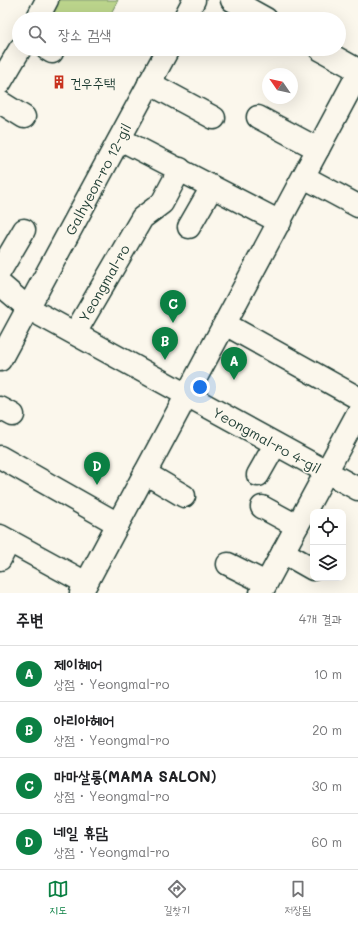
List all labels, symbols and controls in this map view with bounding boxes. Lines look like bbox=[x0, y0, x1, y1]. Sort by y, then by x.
search box bbox=[12, 12, 346, 56]
icon: search bbox=[26, 23, 48, 45]
text: 장소 검색 bbox=[58, 24, 111, 44]
north arrow bbox=[262, 68, 298, 104]
place label: 건우주택 bbox=[70, 73, 115, 92]
building icon: 건우주택 bbox=[51, 74, 67, 90]
street label: Galhyeon-ro 12-gil bbox=[60, 120, 136, 238]
street label: Yeongmal-ro bbox=[74, 241, 134, 325]
pin: C bbox=[160, 290, 186, 323]
pin: B bbox=[152, 327, 178, 360]
pin: A bbox=[221, 347, 247, 380]
your location bbox=[190, 377, 210, 397]
street label: Yeongmal-ro 4-gil bbox=[209, 402, 325, 478]
pin: D bbox=[84, 452, 110, 485]
map controls bbox=[310, 509, 346, 581]
button: locate bbox=[310, 509, 346, 545]
button: layers bbox=[310, 545, 346, 581]
text: 주변 bbox=[16, 608, 43, 630]
text: 4개 결과 bbox=[299, 610, 342, 627]
text: 제이헤어 bbox=[54, 654, 102, 674]
text: A bbox=[24, 665, 34, 682]
text: 10 m bbox=[314, 665, 342, 682]
text: 상점 · Yeongmal-ro bbox=[54, 675, 169, 692]
text: 아리아헤어 bbox=[54, 710, 114, 730]
text: B bbox=[25, 721, 33, 738]
text: 20 m bbox=[312, 721, 342, 738]
text: 상점 · Yeongmal-ro bbox=[54, 731, 169, 748]
text: 마마살롱(MAMA SALON) bbox=[54, 766, 216, 786]
text: C bbox=[24, 777, 34, 794]
text: 30 m bbox=[312, 777, 342, 794]
text: 상점 · Yeongmal-ro bbox=[54, 787, 169, 804]
text: 네일 휴담 bbox=[54, 822, 108, 842]
text: D bbox=[24, 833, 34, 850]
text: 60 m bbox=[312, 833, 342, 850]
text: 상점 · Yeongmal-ro bbox=[54, 843, 169, 860]
tab: 지도 bbox=[47, 878, 69, 918]
tab: 길찾기 bbox=[163, 878, 190, 918]
tab: 저장됨 bbox=[284, 878, 311, 918]

